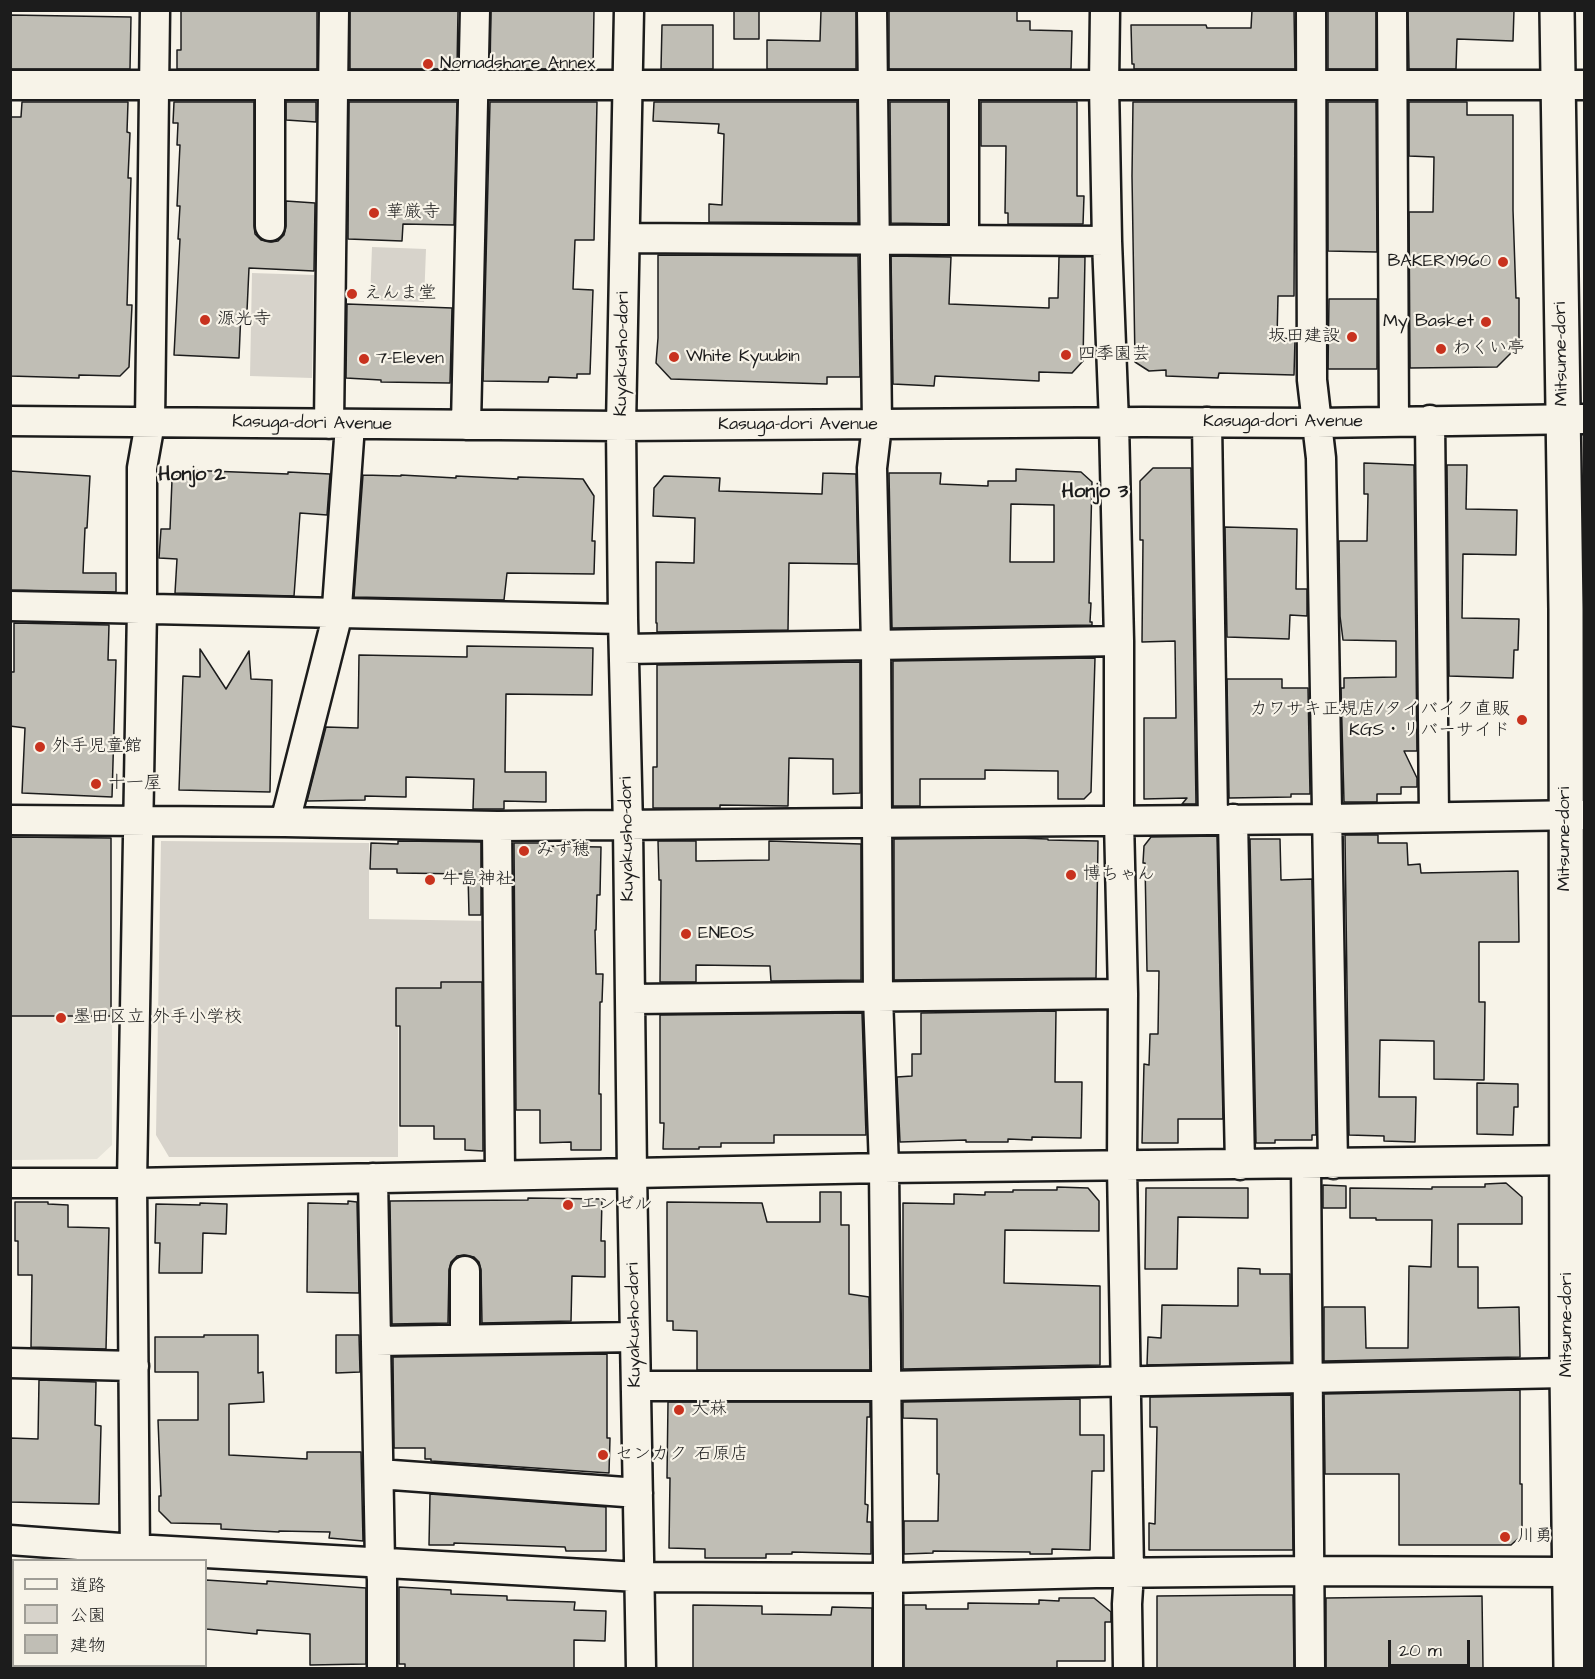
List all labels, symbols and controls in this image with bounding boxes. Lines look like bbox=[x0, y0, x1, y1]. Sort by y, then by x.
place label: Nomadshare Annex bbox=[440, 53, 596, 75]
marker: Nomadshare Annex bbox=[421, 57, 435, 71]
place label: 華厳寺 bbox=[386, 202, 440, 224]
marker: 華厳寺 bbox=[367, 206, 381, 220]
place label: BAKERY1960 bbox=[1387, 251, 1491, 273]
marker: BAKERY1960 bbox=[1496, 255, 1510, 269]
place label: えんま堂 bbox=[364, 283, 436, 305]
marker: えんま堂 bbox=[345, 287, 359, 301]
street label: Kuyakusho-dori bbox=[611, 291, 635, 417]
street label: Mitsume-dori bbox=[1550, 302, 1574, 406]
place label: 源光寺 bbox=[217, 309, 271, 331]
place label: My Basket bbox=[1383, 311, 1474, 333]
marker: 源光寺 bbox=[198, 313, 212, 327]
marker: My Basket bbox=[1479, 315, 1493, 329]
place label: 坂田建設 bbox=[1268, 326, 1340, 348]
marker: 坂田建設 bbox=[1345, 330, 1359, 344]
place label: わくい亭 bbox=[1453, 338, 1525, 360]
marker: わくい亭 bbox=[1434, 342, 1448, 356]
place label: 四季園芸 bbox=[1078, 344, 1150, 366]
place label: White Kyuubin bbox=[686, 346, 800, 368]
place label: 7-Eleven bbox=[376, 348, 444, 370]
marker: 四季園芸 bbox=[1059, 348, 1073, 362]
marker: White Kyuubin bbox=[667, 350, 681, 364]
marker: 7-Eleven bbox=[357, 352, 371, 366]
street label: Kasuga-dori Avenue bbox=[1203, 411, 1363, 433]
street label: Kasuga-dori Avenue bbox=[232, 412, 392, 436]
street label: Kasuga-dori Avenue bbox=[718, 414, 878, 436]
district label: Honjo 2 bbox=[158, 464, 226, 488]
district label: Honjo 3 bbox=[1062, 481, 1128, 505]
place label: カワサキ正規店/タイバイク直販 KGS・リバーサイド bbox=[1250, 699, 1510, 742]
marker: カワサキ正規店/タイバイク直販 KGS・リバーサイド bbox=[1515, 713, 1529, 727]
place label: 外手児童館 bbox=[52, 736, 142, 758]
marker: 外手児童館 bbox=[33, 740, 47, 754]
place label: 十一屋 bbox=[108, 773, 162, 795]
street label: Kuyakusho-dori bbox=[616, 776, 640, 902]
marker: 十一屋 bbox=[89, 777, 103, 791]
street label: Mitsume-dori bbox=[1554, 787, 1576, 891]
place label: みず穂 bbox=[536, 840, 590, 862]
marker: みず穂 bbox=[517, 844, 531, 858]
place label: 博ちゃん bbox=[1083, 864, 1155, 886]
marker: 博ちゃん bbox=[1064, 868, 1078, 882]
place label: 牛島神社 bbox=[442, 869, 514, 891]
marker: 牛島神社 bbox=[423, 873, 437, 887]
place label: ENEOS bbox=[698, 923, 754, 945]
marker: ENEOS bbox=[679, 927, 693, 941]
place label: 墨田区立 外手小学校 bbox=[73, 1007, 242, 1029]
marker: 墨田区立 外手小学校 bbox=[54, 1011, 68, 1025]
place label: エンゼル bbox=[580, 1194, 652, 1216]
marker: エンゼル bbox=[561, 1198, 575, 1212]
street label: Kuyakusho-dori bbox=[623, 1262, 647, 1388]
street label: Mitsume-dori bbox=[1556, 1273, 1578, 1377]
place label: 大菻 bbox=[691, 1399, 727, 1421]
marker: 大菻 bbox=[672, 1403, 686, 1417]
place label: センカク 石原店 bbox=[615, 1444, 748, 1466]
marker: センカク 石原店 bbox=[596, 1448, 610, 1462]
place label: 川勇 bbox=[1517, 1526, 1553, 1548]
marker: 川勇 bbox=[1498, 1530, 1512, 1544]
legend bbox=[12, 1559, 207, 1667]
text: 道路 bbox=[70, 1573, 106, 1598]
text: 公園 bbox=[70, 1603, 106, 1628]
scale bar bbox=[1391, 1628, 1474, 1666]
text: 建物 bbox=[70, 1633, 106, 1658]
text: 20 m bbox=[1399, 1638, 1442, 1663]

